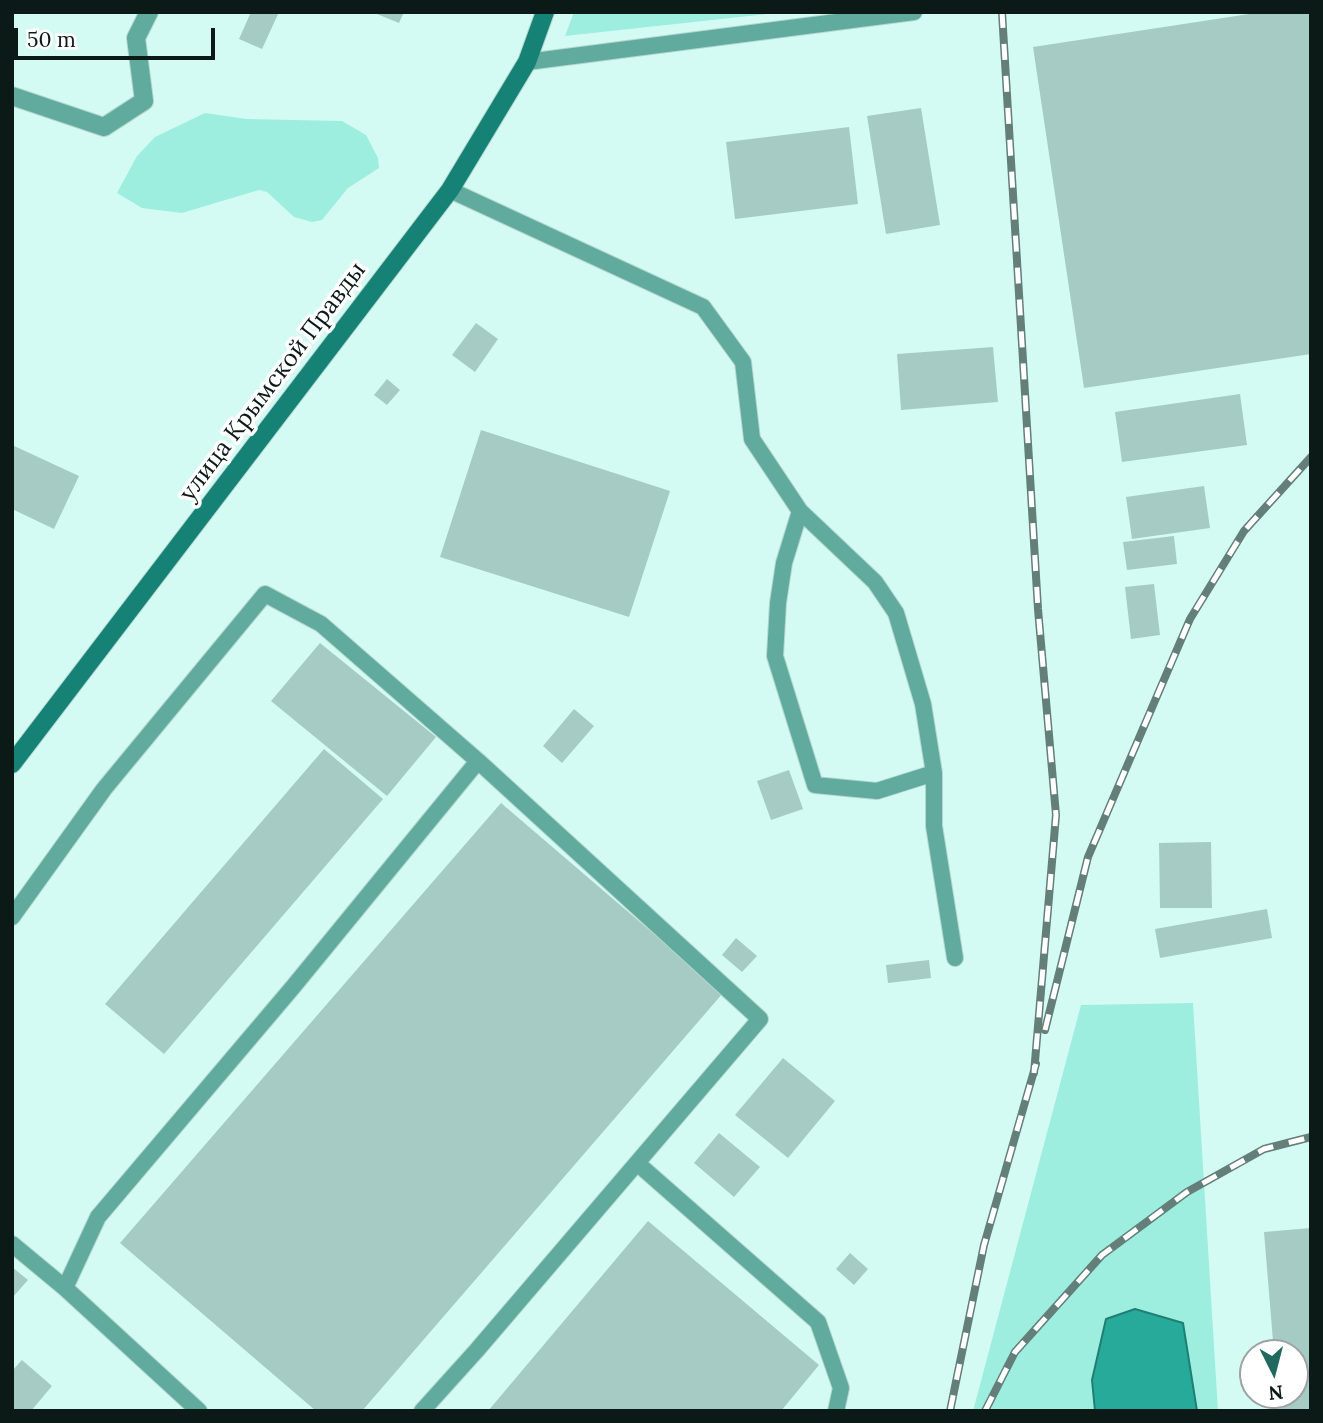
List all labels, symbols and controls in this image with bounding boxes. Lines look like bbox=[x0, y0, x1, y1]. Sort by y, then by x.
scale bar bbox=[18, 14, 219, 58]
text: 50 m bbox=[27, 26, 76, 53]
street label: улица Крымской Правды bbox=[174, 257, 372, 507]
north arrow bbox=[1239, 1339, 1309, 1409]
text: N bbox=[1267, 1380, 1285, 1406]

